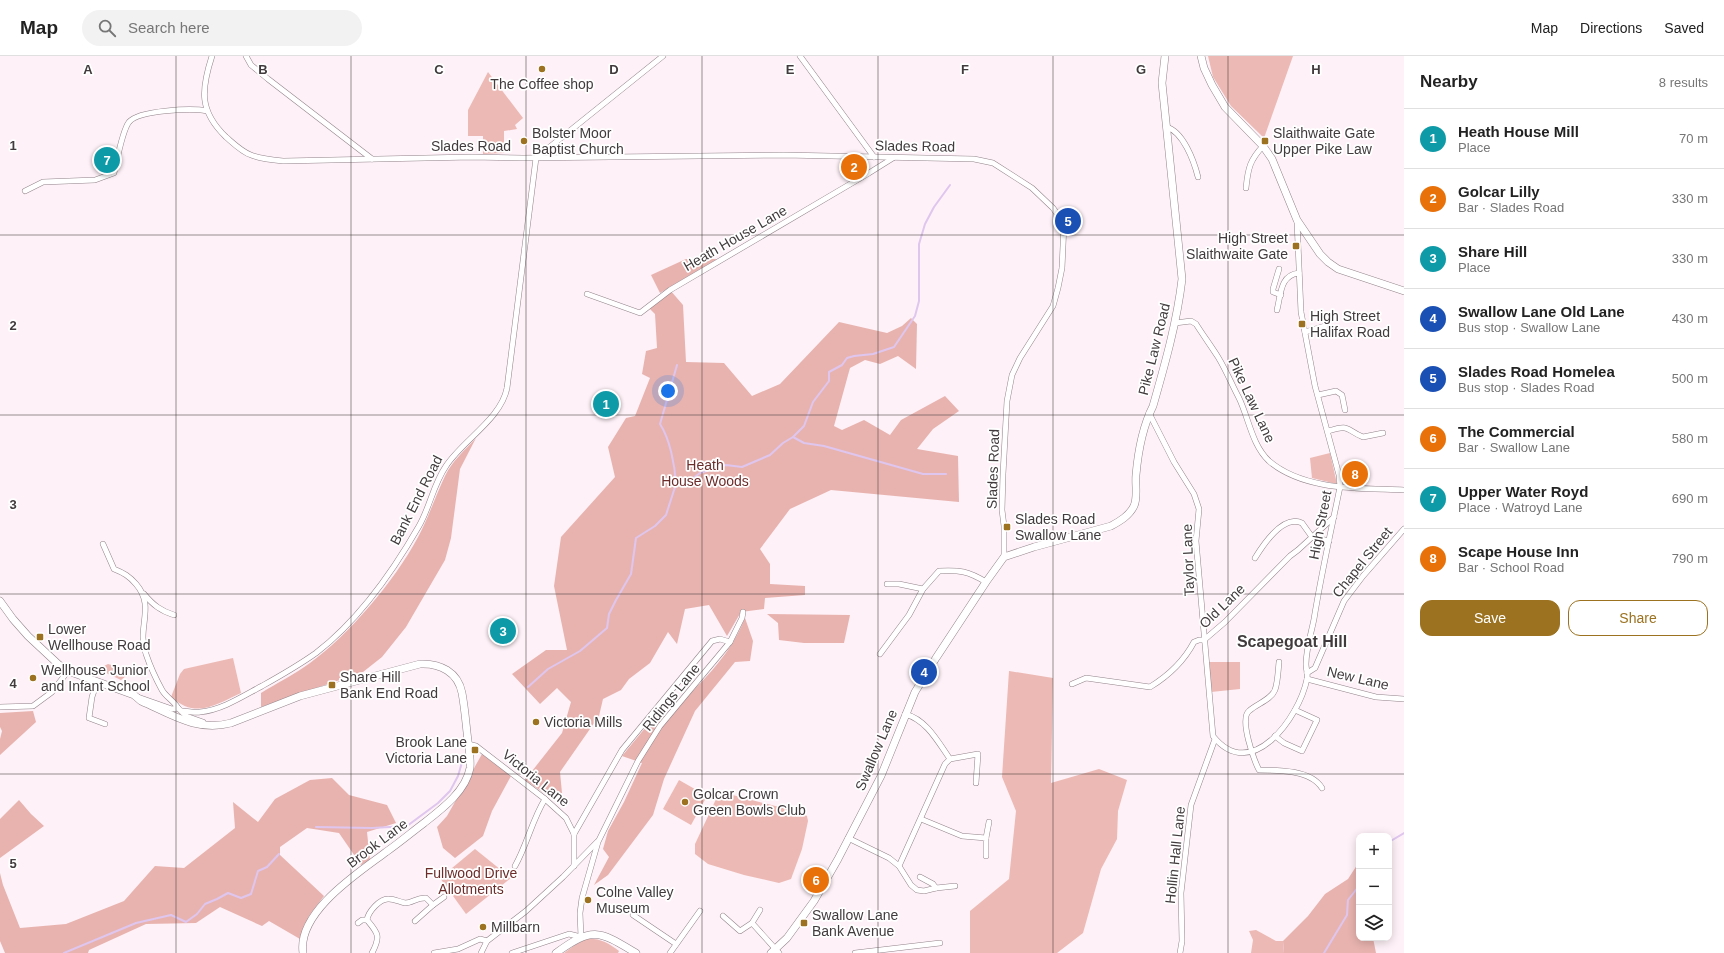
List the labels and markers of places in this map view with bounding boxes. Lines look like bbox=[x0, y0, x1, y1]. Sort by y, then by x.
marker: The Coffee shop bbox=[537, 64, 547, 74]
place label: The Coffee shop bbox=[490, 76, 594, 92]
place label: Bolster Moor Baptist Church bbox=[532, 125, 624, 157]
place label: Slaithwaite Gate Upper Pike Law bbox=[1273, 125, 1375, 157]
marker: Bolster Moor Baptist Church bbox=[519, 136, 529, 146]
marker: Slaithwaite Gate Upper Pike Law bbox=[1260, 136, 1270, 146]
pin: 7 bbox=[94, 145, 120, 175]
pin: 2 bbox=[841, 152, 867, 182]
pin: 5 bbox=[1055, 206, 1081, 236]
place label: High Street Slaithwaite Gate bbox=[1186, 230, 1288, 262]
marker: High Street Slaithwaite Gate bbox=[1291, 241, 1301, 251]
place label: High Street Halifax Road bbox=[1310, 308, 1390, 340]
marker: High Street Halifax Road bbox=[1297, 319, 1307, 329]
pin: 1 bbox=[593, 389, 619, 419]
pin: 8 bbox=[1342, 459, 1368, 489]
place label: Slades Road Swallow Lane bbox=[1015, 511, 1102, 543]
marker: Slades Road Swallow Lane bbox=[1002, 522, 1012, 532]
pin: 3 bbox=[490, 616, 516, 646]
place label: Lower Wellhouse Road bbox=[48, 621, 150, 653]
marker: Lower Wellhouse Road bbox=[35, 632, 45, 642]
pin: 4 bbox=[911, 657, 937, 687]
place label: Wellhouse Junior and Infant School bbox=[41, 662, 150, 694]
place label: Share Hill Bank End Road bbox=[340, 669, 438, 701]
marker: Wellhouse Junior and Infant School bbox=[28, 673, 38, 683]
marker: Share Hill Bank End Road bbox=[327, 680, 337, 690]
place label: Victoria Mills bbox=[544, 714, 622, 730]
marker: Victoria Mills bbox=[531, 717, 541, 727]
place label: Brook Lane Victoria Lane bbox=[386, 734, 467, 766]
marker: Brook Lane Victoria Lane bbox=[470, 745, 480, 755]
place label: Golcar Crown Green Bowls Club bbox=[693, 786, 806, 818]
marker: Golcar Crown Green Bowls Club bbox=[680, 797, 690, 807]
pin: 6 bbox=[803, 865, 829, 895]
place label: Colne Valley Museum bbox=[596, 884, 674, 916]
marker: Colne Valley Museum bbox=[583, 895, 593, 905]
place label: Swallow Lane Bank Avenue bbox=[812, 907, 899, 939]
marker: Swallow Lane Bank Avenue bbox=[799, 918, 809, 928]
place label: Millbarn bbox=[491, 919, 540, 935]
marker: Millbarn bbox=[478, 922, 488, 932]

